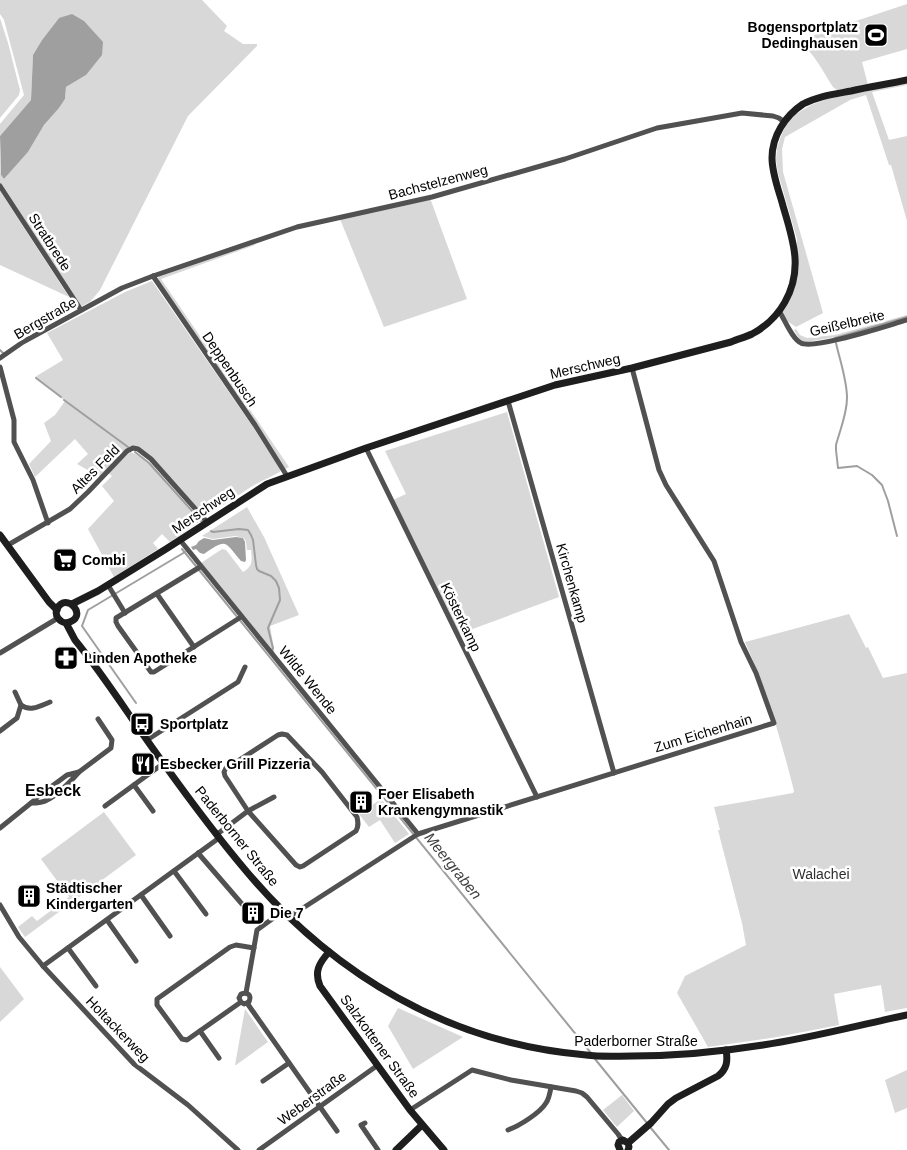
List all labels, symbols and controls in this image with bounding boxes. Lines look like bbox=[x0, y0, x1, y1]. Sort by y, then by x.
place label: Bogensportplatz Dedinghausen bbox=[748, 19, 858, 51]
sports icon: Bogensportplatz Dedinghausen bbox=[863, 22, 889, 48]
street label: Bachstelzenweg bbox=[387, 161, 489, 203]
street label: Stratbrede bbox=[25, 210, 75, 274]
street label: Bergstraße bbox=[11, 294, 79, 342]
street label: Geißelbreite bbox=[808, 307, 886, 339]
street label: Deppenbusch bbox=[199, 329, 261, 409]
street label: Merschweg bbox=[548, 350, 622, 382]
street label: Altes Feld bbox=[67, 441, 123, 497]
street label: Merschweg bbox=[169, 483, 237, 537]
street label: Kirchenkamp bbox=[553, 542, 591, 625]
supermarket icon: Combi bbox=[52, 547, 78, 573]
place label: Combi bbox=[82, 552, 126, 568]
street label: Kösterkamp bbox=[437, 580, 485, 654]
street label: Wilde Wende bbox=[276, 643, 340, 717]
pharmacy icon: Linden Apotheke bbox=[53, 645, 79, 671]
place label: Linden Apotheke bbox=[84, 650, 197, 666]
bus stop icon: Sportplatz bbox=[129, 711, 155, 737]
street label: Zum Eichenhain bbox=[652, 711, 754, 755]
place label: Sportplatz bbox=[160, 716, 228, 732]
restaurant icon: Esbecker Grill Pizzeria bbox=[130, 751, 156, 777]
place label: Esbecker Grill Pizzeria bbox=[160, 756, 310, 772]
district label: Esbeck bbox=[25, 782, 81, 799]
street label: Paderborner Straße bbox=[192, 783, 282, 889]
place label: Foer Elisabeth Krankengymnastik bbox=[378, 786, 503, 818]
building icon: Foer Elisabeth Krankengymnastik bbox=[348, 789, 374, 815]
water label: Meergraben bbox=[421, 829, 485, 902]
park label: Walachei bbox=[792, 866, 850, 882]
place label: Städtischer Kindergarten bbox=[46, 880, 133, 912]
building icon: Städtischer Kindergarten bbox=[16, 883, 42, 909]
building icon: Die 7 bbox=[240, 900, 266, 926]
place label: Die 7 bbox=[270, 905, 304, 921]
street label: Salzkottener Straße bbox=[337, 991, 423, 1101]
street label: Holtackerweg bbox=[83, 993, 153, 1065]
street label: Paderborner Straße bbox=[574, 1033, 698, 1049]
street label: Weberstraße bbox=[275, 1068, 349, 1128]

